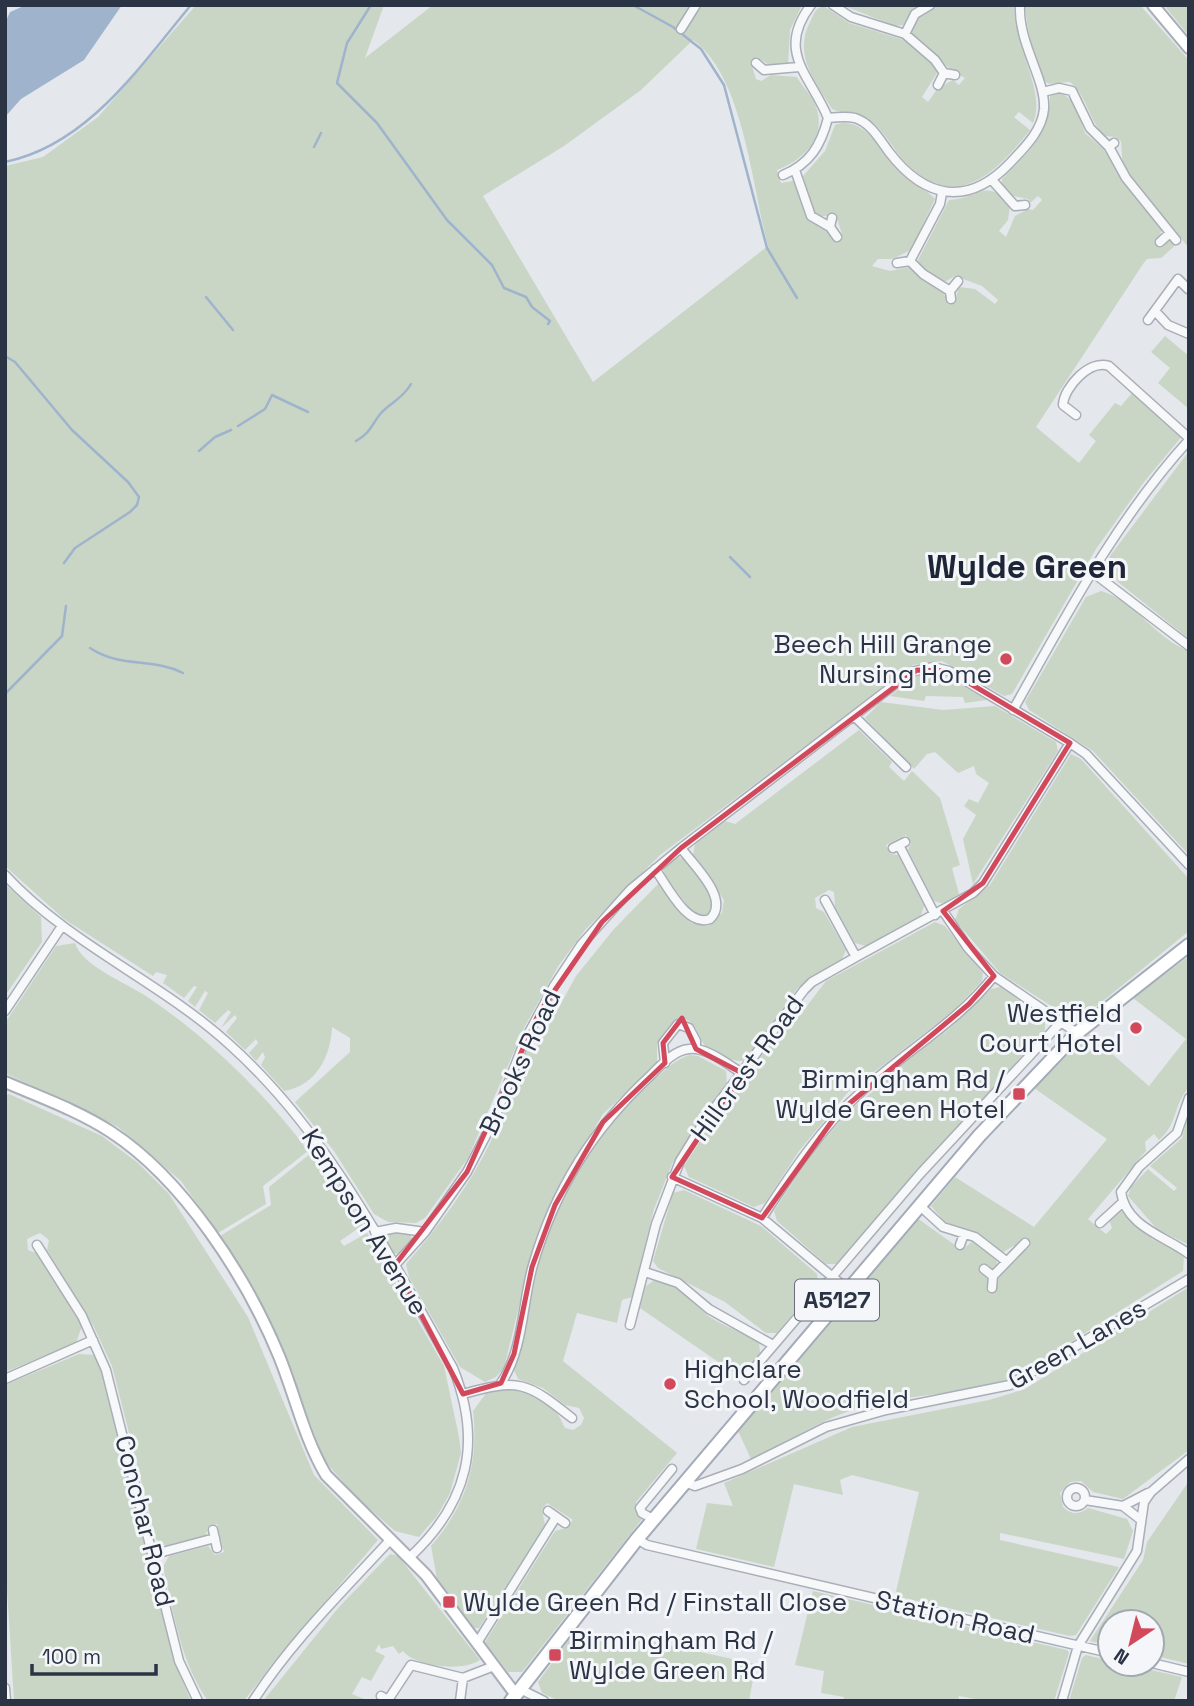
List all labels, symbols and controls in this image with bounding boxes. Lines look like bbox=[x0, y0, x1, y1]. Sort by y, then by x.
district label: Wylde Green bbox=[927, 546, 1127, 588]
place label: Beech Hill Grange Nursing Home bbox=[774, 627, 992, 691]
marker: Beech Hill Grange Nursing Home bbox=[998, 651, 1014, 667]
street label: Brooks Road bbox=[472, 984, 568, 1140]
street label: Hillcrest Road bbox=[683, 988, 811, 1148]
place label: Westfield Court Hotel bbox=[979, 996, 1122, 1060]
marker: Westfield Court Hotel bbox=[1128, 1020, 1144, 1036]
place label: Birmingham Rd / Wylde Green Hotel bbox=[775, 1062, 1005, 1126]
marker: Birmingham Rd / Wylde Green Hotel bbox=[1011, 1086, 1027, 1102]
street label: Kempson Avenue bbox=[294, 1122, 436, 1322]
road number: A5127 bbox=[795, 1280, 879, 1320]
street label: Green Lanes bbox=[1002, 1291, 1152, 1397]
place label: Highclare School, Woodfield bbox=[684, 1352, 909, 1416]
marker: Highclare School, Woodfield bbox=[662, 1376, 678, 1392]
street label: Conchar Road bbox=[107, 1432, 183, 1610]
street label: Station Road bbox=[872, 1582, 1038, 1652]
place label: Wylde Green Rd / Finstall Close bbox=[463, 1585, 847, 1619]
marker: Wylde Green Rd / Finstall Close bbox=[441, 1594, 457, 1610]
north arrow bbox=[1096, 1608, 1166, 1678]
place label: Birmingham Rd / Wylde Green Rd bbox=[569, 1623, 773, 1687]
scale bar bbox=[32, 1632, 156, 1676]
text: 100 m bbox=[42, 1643, 101, 1670]
text: N bbox=[1109, 1643, 1134, 1670]
marker: Birmingham Rd / Wylde Green Rd bbox=[547, 1647, 563, 1663]

